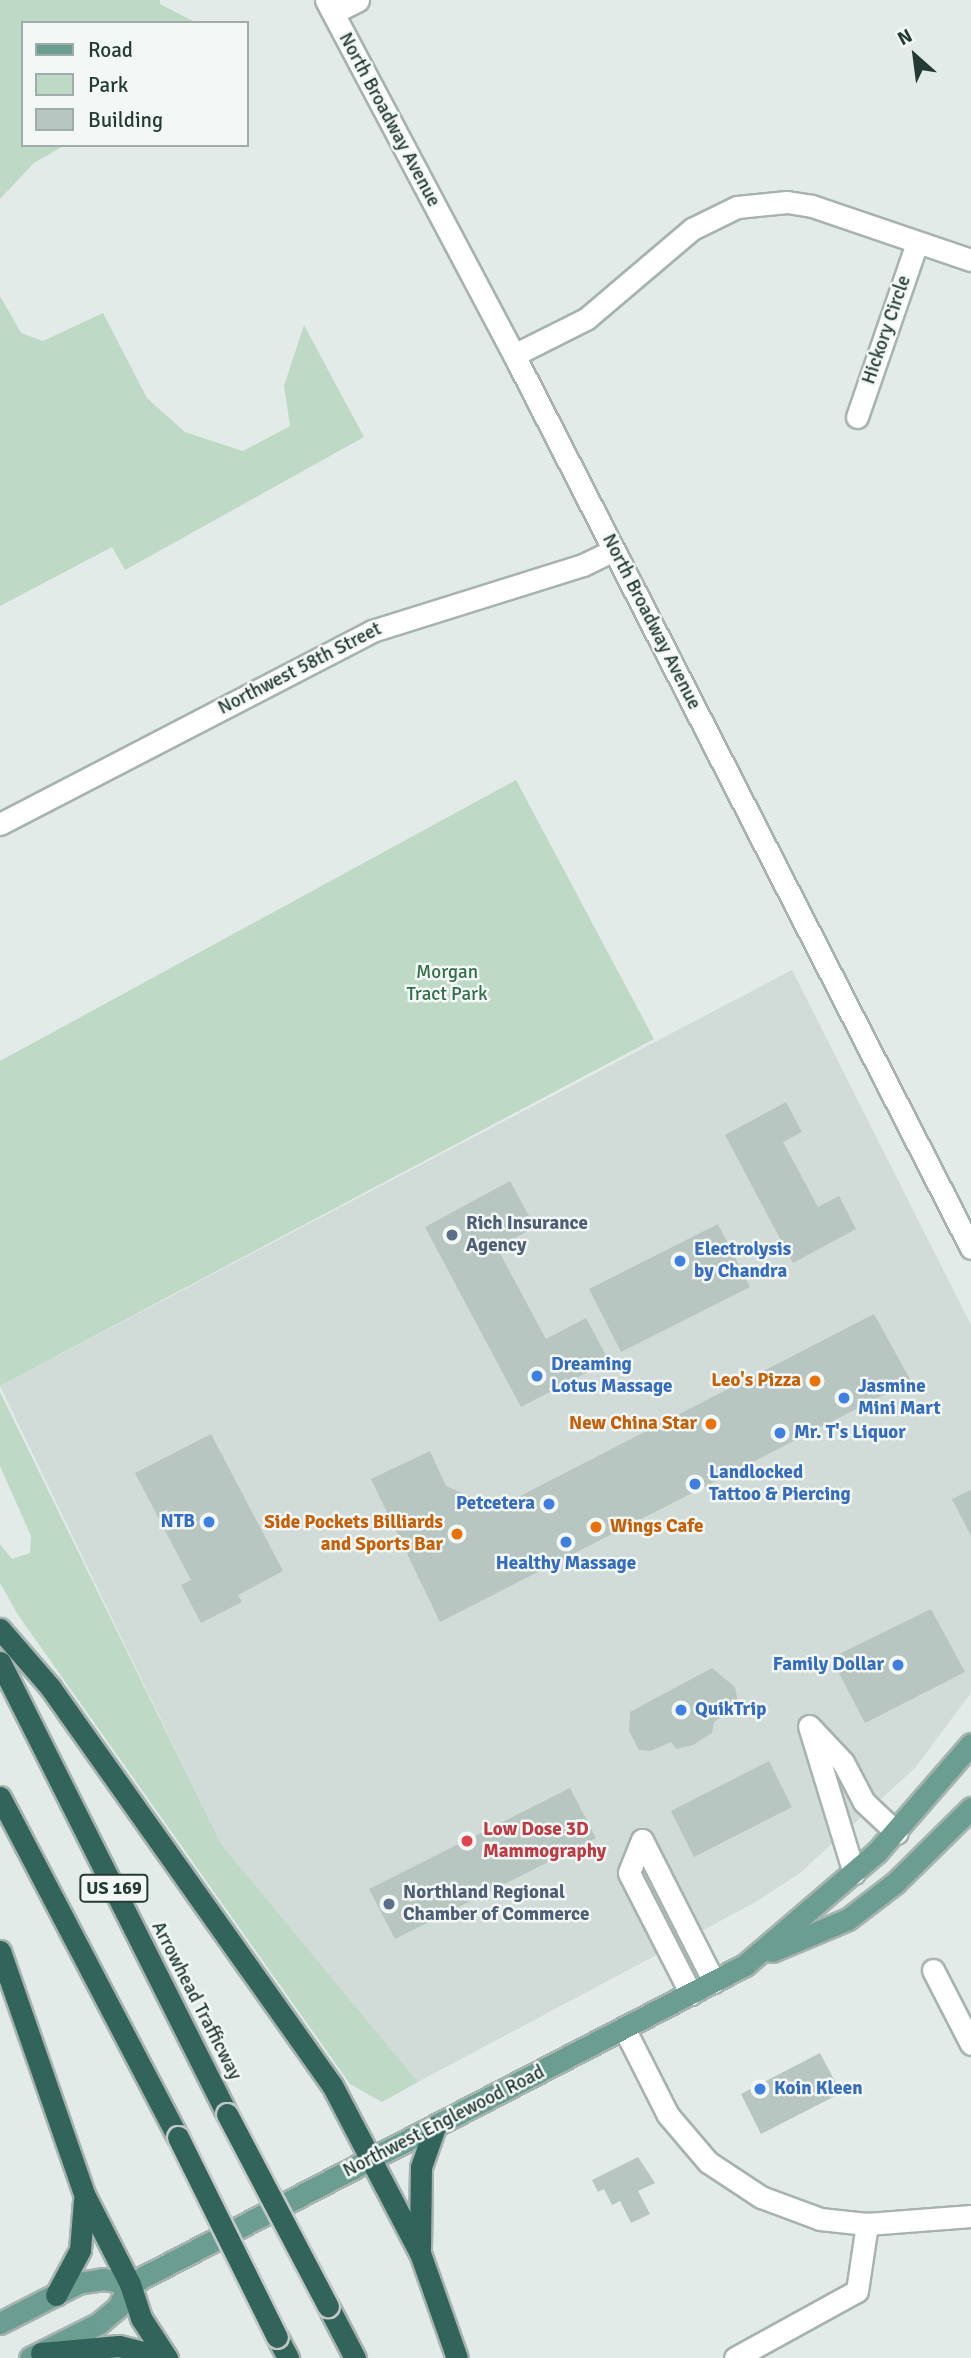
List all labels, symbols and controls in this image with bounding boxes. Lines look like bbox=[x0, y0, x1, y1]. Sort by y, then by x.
legend bbox=[21, 21, 248, 147]
north arrow bbox=[880, 21, 950, 91]
text: N bbox=[894, 24, 917, 51]
street label: North Broadway Avenue bbox=[333, 29, 445, 211]
text: Road bbox=[88, 37, 133, 63]
text: Park bbox=[88, 72, 128, 98]
text: Building bbox=[88, 107, 163, 133]
street label: Hickory Circle bbox=[858, 273, 916, 387]
street label: North Broadway Avenue bbox=[597, 530, 705, 714]
street label: Northwest 58th Street bbox=[215, 618, 385, 720]
park label: Morgan Tract Park bbox=[406, 962, 488, 1006]
place label: Rich Insurance Agency bbox=[466, 1213, 588, 1257]
marker: Rich Insurance Agency bbox=[444, 1227, 460, 1243]
place label: Electrolysis by Chandra bbox=[694, 1239, 791, 1283]
marker: Electrolysis by Chandra bbox=[672, 1253, 688, 1269]
place label: Dreaming Lotus Massage bbox=[551, 1354, 673, 1398]
marker: Dreaming Lotus Massage bbox=[529, 1368, 545, 1384]
place label: Leo's Pizza bbox=[711, 1370, 801, 1392]
marker: Leo's Pizza bbox=[807, 1373, 823, 1389]
place label: Jasmine Mini Mart bbox=[858, 1376, 941, 1420]
marker: Jasmine Mini Mart bbox=[836, 1390, 852, 1406]
place label: New China Star bbox=[569, 1413, 697, 1435]
marker: New China Star bbox=[703, 1416, 719, 1432]
place label: Mr. T's Liquor bbox=[794, 1422, 906, 1444]
marker: Mr. T's Liquor bbox=[772, 1425, 788, 1441]
place label: Landlocked Tattoo & Piercing bbox=[709, 1462, 851, 1506]
marker: Landlocked Tattoo & Piercing bbox=[687, 1476, 703, 1492]
place label: Petcetera bbox=[456, 1493, 535, 1515]
marker: Petcetera bbox=[541, 1496, 557, 1512]
place label: NTB bbox=[160, 1511, 195, 1533]
place label: Side Pockets Billiards and Sports Bar bbox=[264, 1512, 443, 1556]
marker: NTB bbox=[201, 1514, 217, 1530]
place label: Wings Cafe bbox=[610, 1516, 704, 1538]
marker: Wings Cafe bbox=[588, 1519, 604, 1535]
marker: Side Pockets Billiards and Sports Bar bbox=[449, 1526, 465, 1542]
marker: Healthy Massage bbox=[558, 1534, 574, 1550]
place label: Healthy Massage bbox=[496, 1553, 636, 1575]
place label: Family Dollar bbox=[773, 1654, 884, 1676]
marker: Family Dollar bbox=[890, 1657, 906, 1673]
place label: QuikTrip bbox=[695, 1699, 766, 1721]
marker: QuikTrip bbox=[673, 1702, 689, 1718]
place label: Low Dose 3D Mammography bbox=[483, 1819, 606, 1863]
marker: Low Dose 3D Mammography bbox=[457, 1831, 477, 1851]
road number: US 169 bbox=[79, 1874, 149, 1902]
place label: Northland Regional Chamber of Commerce bbox=[403, 1882, 589, 1926]
marker: Northland Regional Chamber of Commerce bbox=[381, 1896, 397, 1912]
street label: Arrowhead Trafficway bbox=[146, 1918, 246, 2084]
street label: Northwest Englewood Road bbox=[339, 2061, 549, 2183]
place label: Koin Kleen bbox=[774, 2078, 863, 2100]
marker: Koin Kleen bbox=[752, 2081, 768, 2097]

